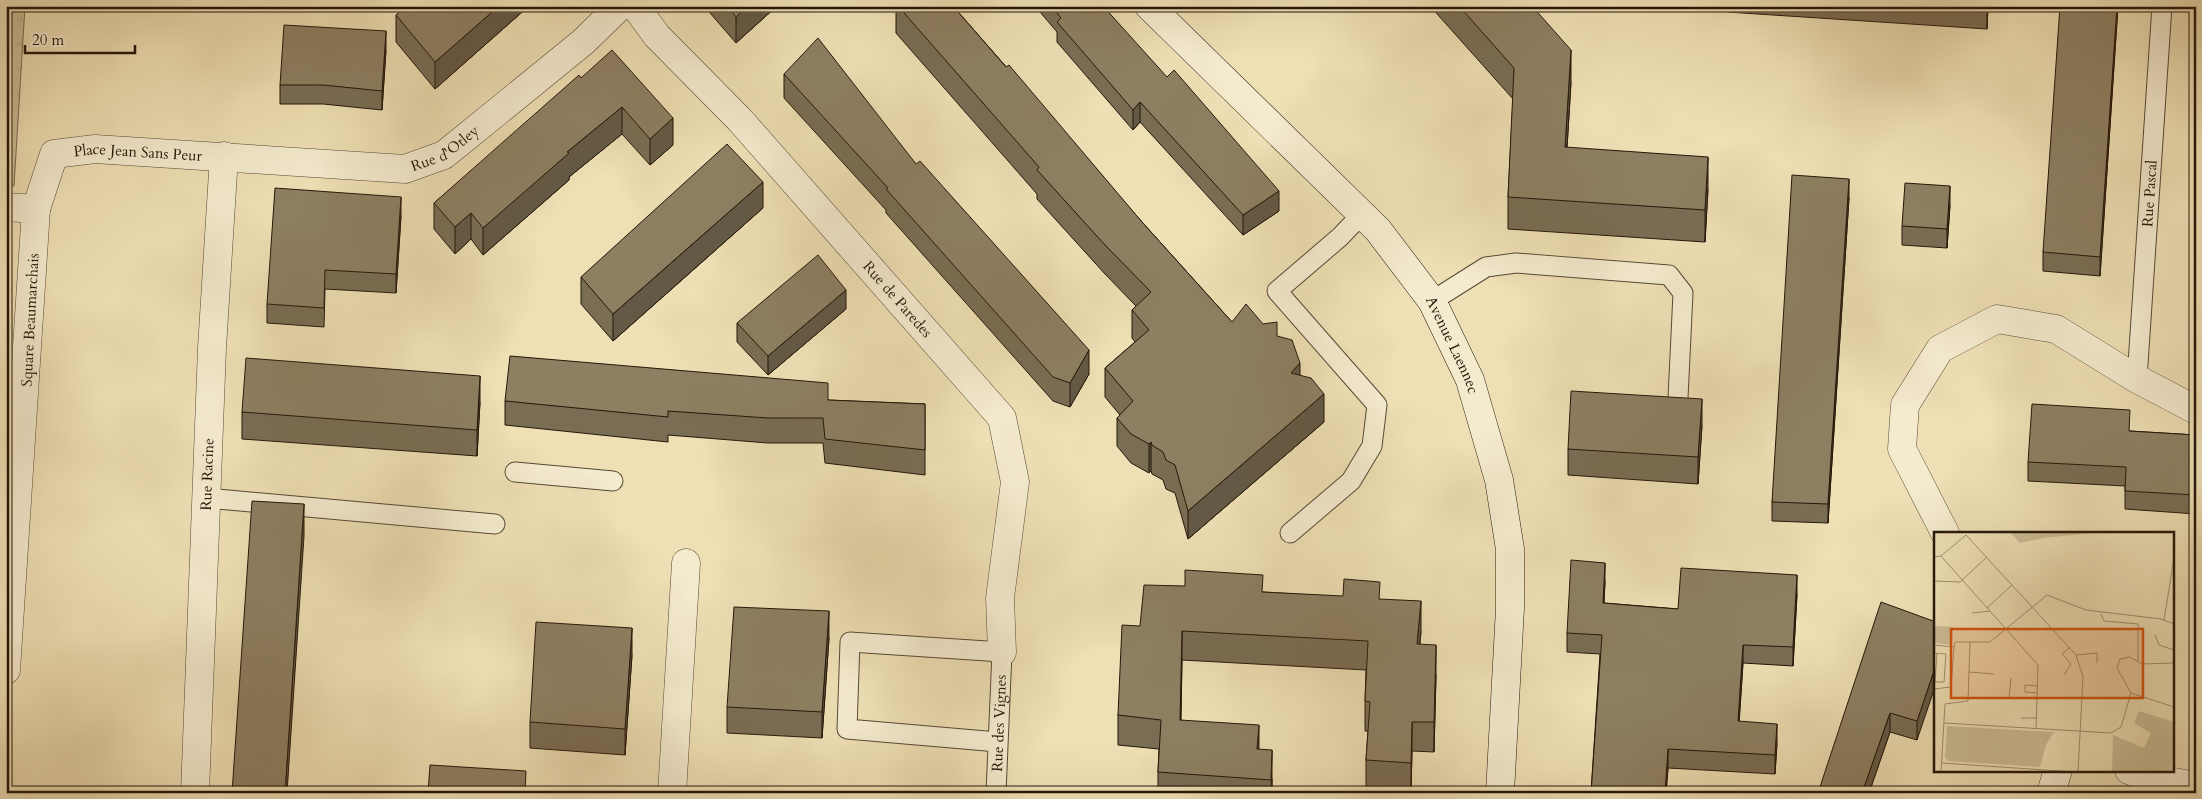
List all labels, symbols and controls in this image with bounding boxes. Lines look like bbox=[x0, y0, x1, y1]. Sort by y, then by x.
scale bar bbox=[25, 22, 135, 54]
text: 20 m bbox=[32, 30, 64, 50]
street label: Rue d'Otley bbox=[408, 120, 483, 176]
street label: Place Jean Sans Peur bbox=[72, 139, 203, 166]
street label: Rue Pascal bbox=[2137, 159, 2162, 228]
street label: Square Beaumarchais bbox=[17, 253, 43, 387]
street label: Rue de Paredes bbox=[858, 257, 937, 342]
street label: Avenue Laennec bbox=[1421, 293, 1483, 396]
street label: Rue Racine bbox=[196, 437, 219, 511]
inset map bbox=[1934, 532, 2174, 772]
street label: Rue des Vignes bbox=[987, 674, 1011, 772]

